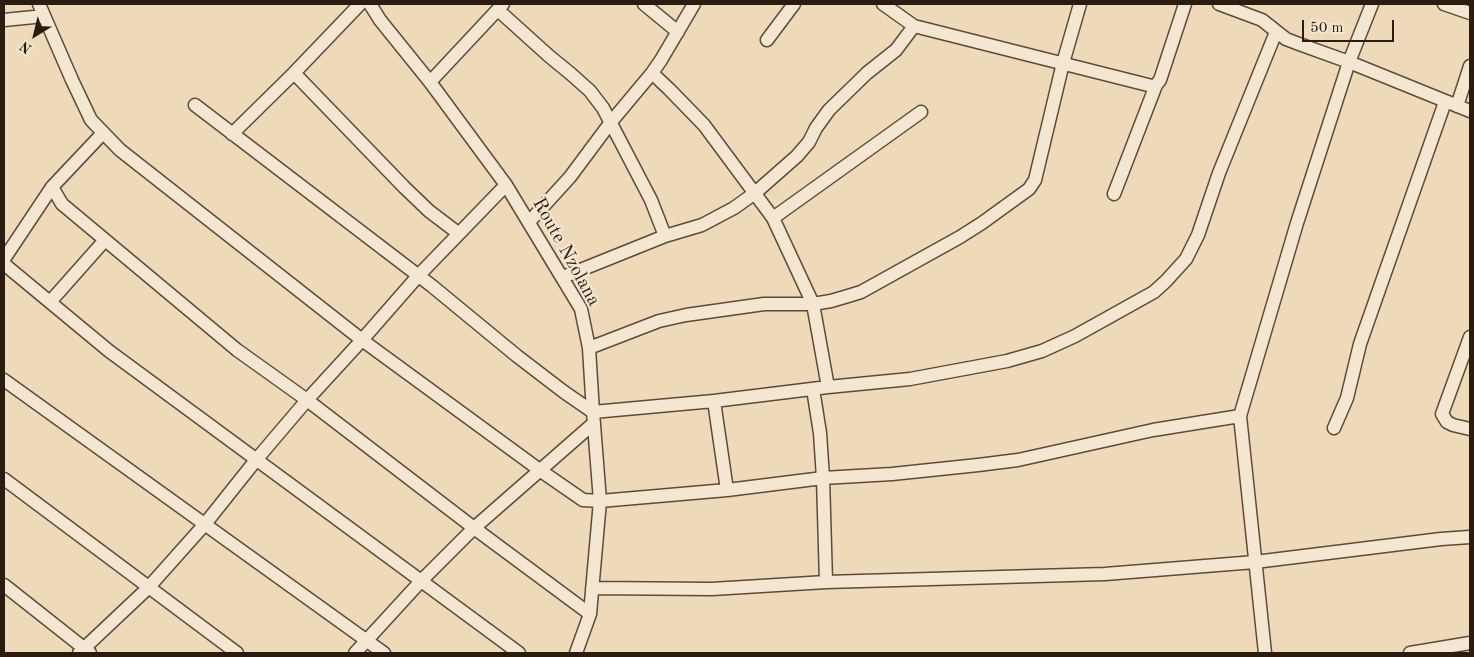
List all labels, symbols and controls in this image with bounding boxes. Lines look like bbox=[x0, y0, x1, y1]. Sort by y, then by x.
north arrow bbox=[10, 10, 60, 60]
scale bar bbox=[1304, 10, 1396, 42]
text: 50 m bbox=[1310, 21, 1344, 36]
text: N bbox=[18, 38, 35, 56]
street label: Route Nzolana bbox=[527, 194, 605, 310]

